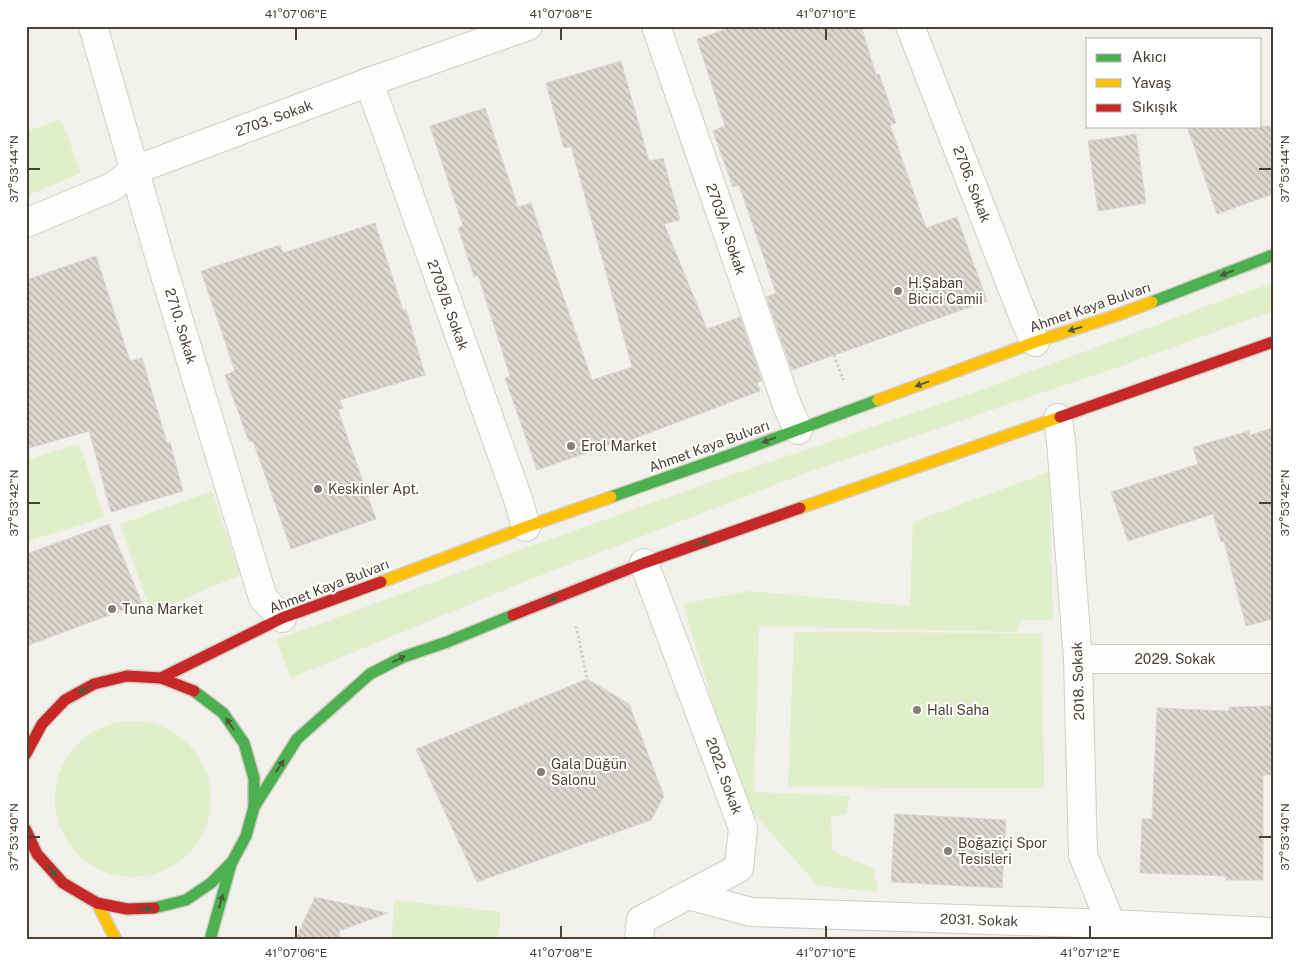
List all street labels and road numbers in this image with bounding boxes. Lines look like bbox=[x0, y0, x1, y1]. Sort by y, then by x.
street label: 2703. Sokak bbox=[233, 97, 315, 139]
street label: 2706. Sokak bbox=[950, 143, 994, 225]
street label: 2703/A. Sokak bbox=[703, 181, 749, 277]
street label: 2703/B. Sokak bbox=[424, 258, 472, 353]
street label: Ahmet Kaya Bulvarı bbox=[1027, 279, 1153, 335]
street label: 2710. Sokak bbox=[162, 286, 200, 366]
street label: Ahmet Kaya Bulvarı bbox=[647, 417, 771, 475]
street label: Ahmet Kaya Bulvarı bbox=[267, 556, 391, 616]
street label: 2018. Sokak bbox=[1069, 641, 1087, 721]
street label: 2029. Sokak bbox=[1134, 651, 1216, 667]
street label: 2022. Sokak bbox=[703, 735, 745, 817]
street label: 2031. Sokak bbox=[940, 911, 1019, 929]

